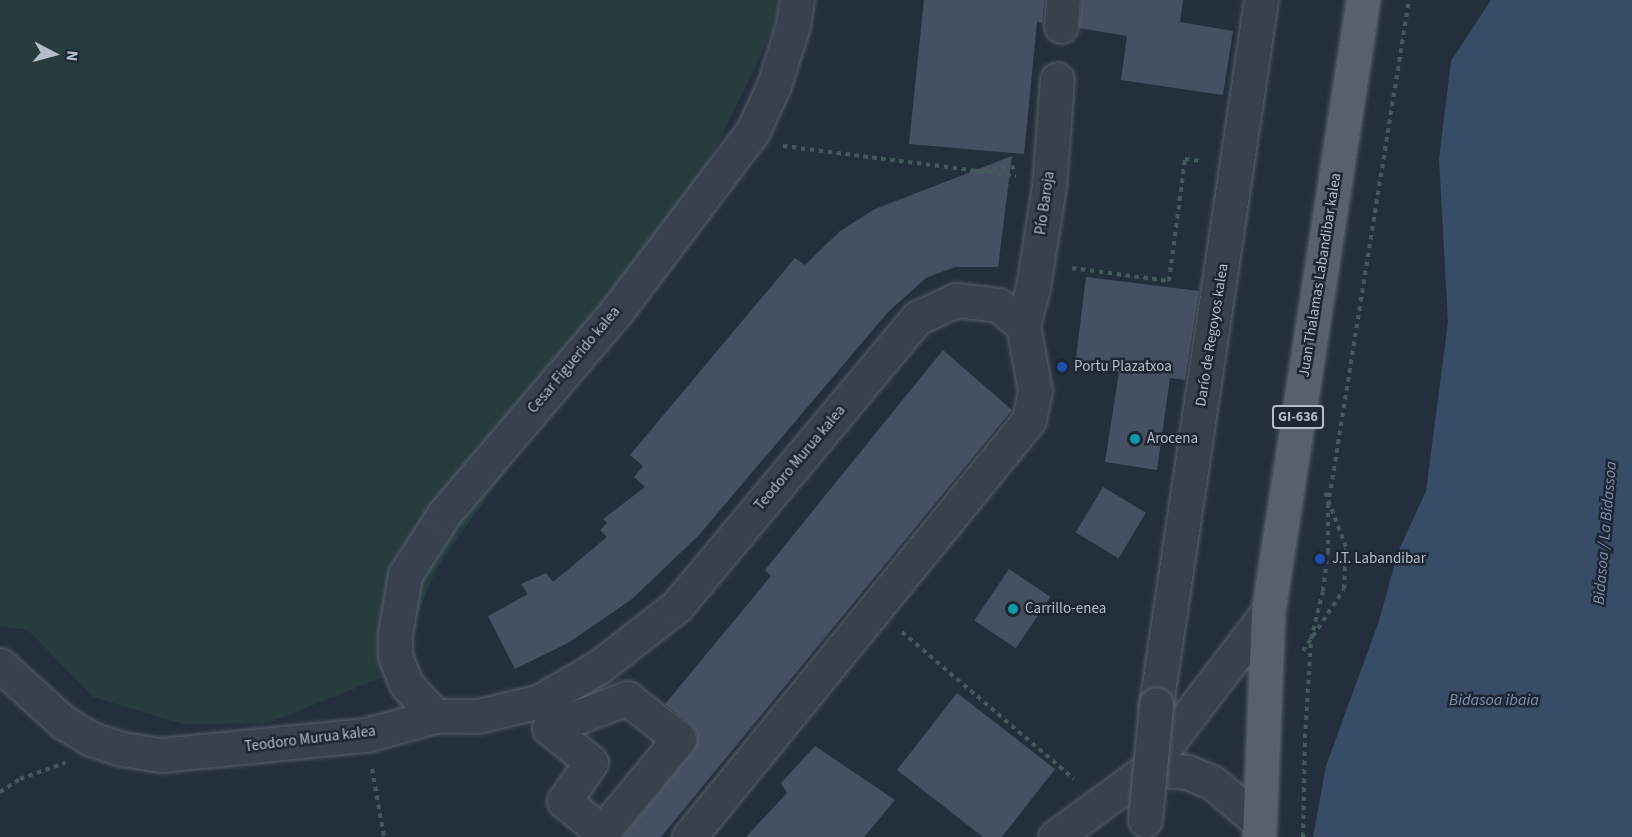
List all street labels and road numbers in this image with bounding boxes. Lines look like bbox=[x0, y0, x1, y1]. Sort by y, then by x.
street label: Pío Baroja bbox=[1032, 170, 1058, 236]
street label: Juan Thalamas Labandibar kalea bbox=[1295, 172, 1345, 378]
street label: Darío de Regoyos kalea bbox=[1192, 262, 1232, 408]
street label: Cesar Figuerido kalea bbox=[524, 303, 624, 417]
street label: Teodoro Murua kalea bbox=[751, 402, 849, 514]
road number: GI-636 bbox=[1271, 406, 1325, 428]
street label: Teodoro Murua kalea bbox=[244, 722, 376, 756]

